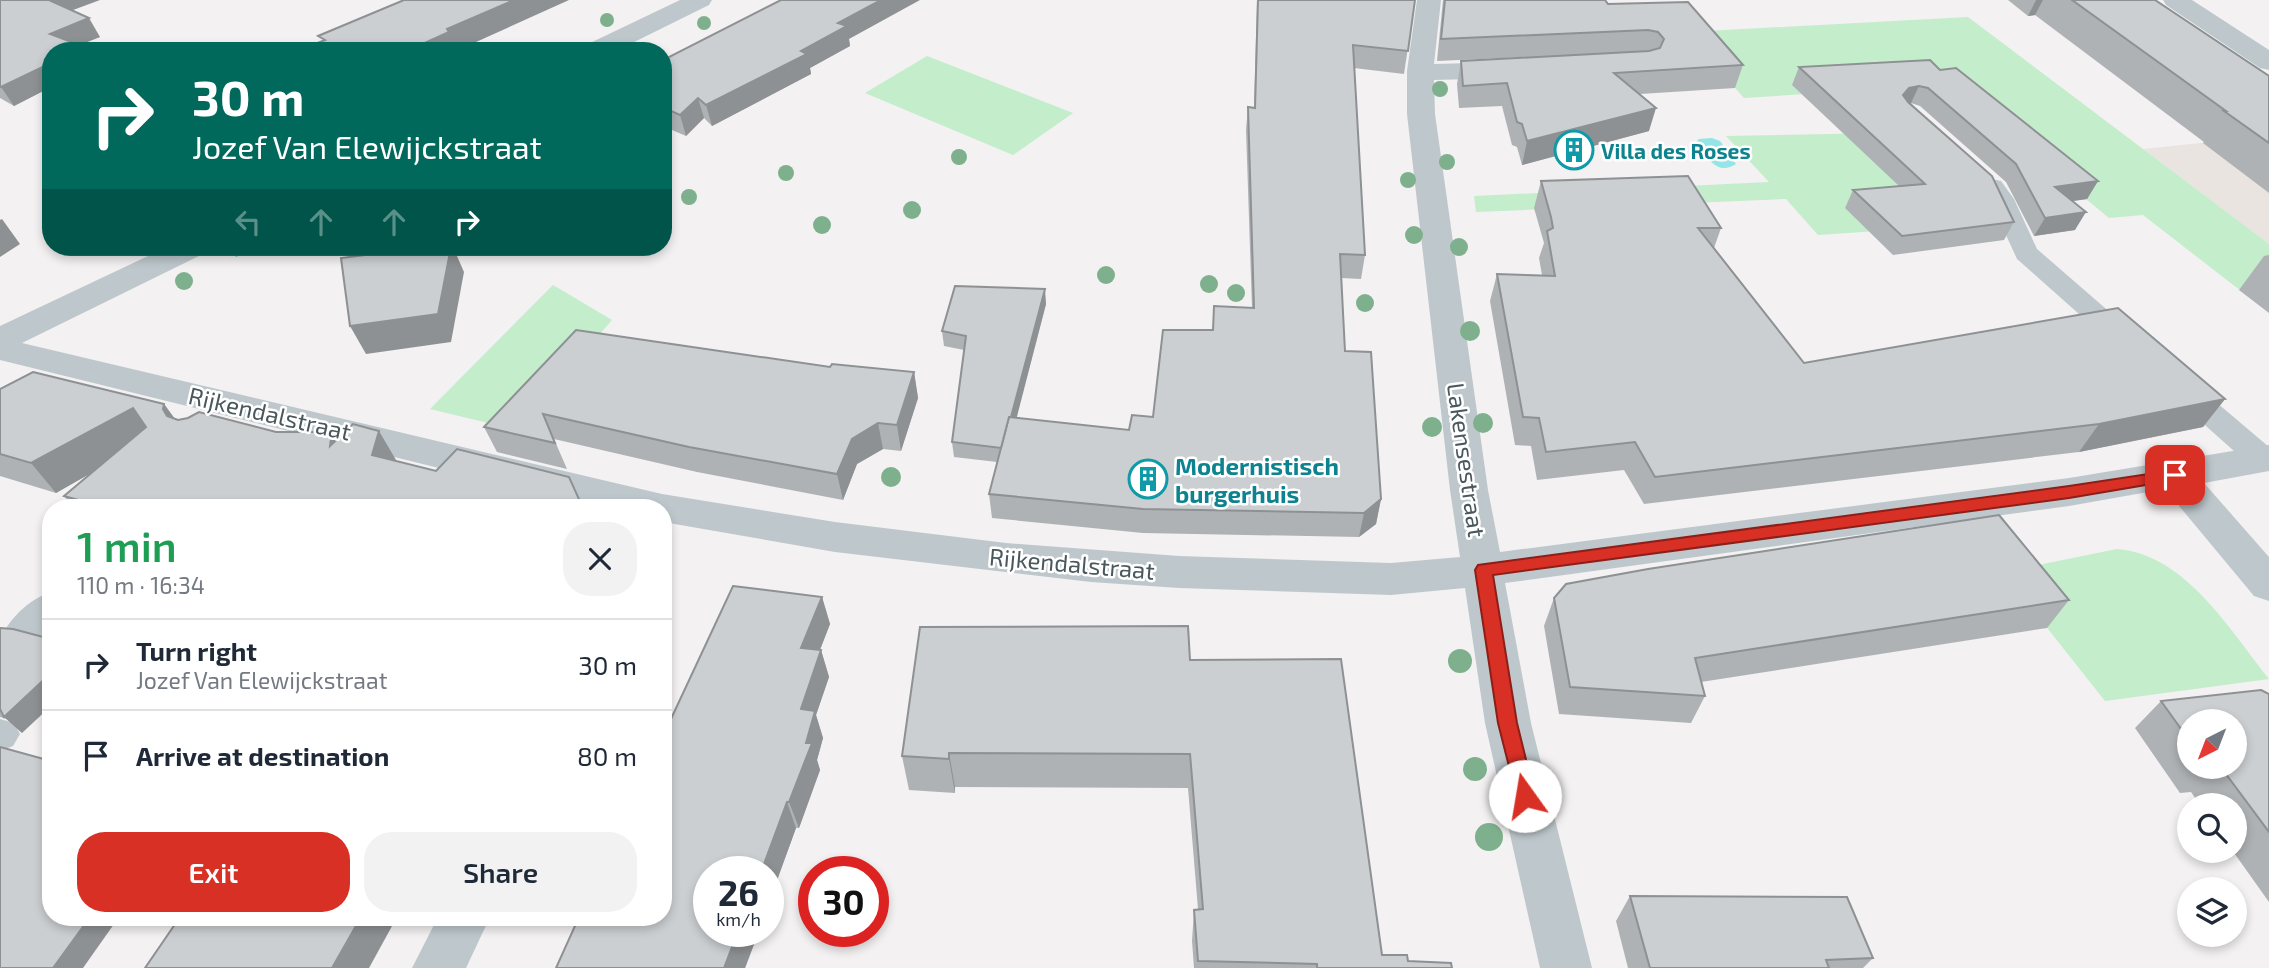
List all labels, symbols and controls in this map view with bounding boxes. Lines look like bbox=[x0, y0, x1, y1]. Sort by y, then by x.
text: 30 m bbox=[192, 67, 304, 126]
icon: right bbox=[77, 70, 168, 161]
text: Jozef Van Elewijckstraat bbox=[192, 127, 542, 165]
building icon: Villa des Roses bbox=[1553, 129, 1595, 171]
place label: Villa des Roses bbox=[1601, 138, 1751, 163]
icon: left bbox=[229, 203, 267, 241]
icon: ahead bbox=[302, 203, 340, 241]
icon: ahead bbox=[375, 203, 413, 241]
icon: right bbox=[448, 203, 486, 241]
street label: Rijkendalstraat bbox=[186, 380, 354, 446]
street label: Lakensestraat bbox=[1442, 381, 1492, 539]
pin bbox=[2145, 445, 2205, 505]
place label: Modernistisch burgerhuis bbox=[1175, 451, 1339, 508]
icon: arrive bbox=[2156, 456, 2194, 494]
building icon: Modernistisch burgerhuis bbox=[1127, 458, 1169, 500]
text: 1 min bbox=[77, 520, 177, 570]
button: close bbox=[563, 522, 637, 596]
street label: Rijkendalstraat bbox=[988, 541, 1156, 585]
text: 110 m · 16:34 bbox=[77, 571, 205, 599]
text: Turn right bbox=[136, 635, 257, 666]
icon: right bbox=[77, 646, 115, 684]
text: 30 m bbox=[578, 649, 637, 680]
text: Jozef Van Elewijckstraat bbox=[136, 666, 387, 694]
north arrow bbox=[2177, 709, 2247, 779]
map controls bbox=[2177, 709, 2247, 947]
icon: arrive bbox=[77, 737, 115, 775]
text: Arrive at destination bbox=[136, 740, 389, 771]
text: 80 m bbox=[577, 740, 637, 771]
position arrow bbox=[1488, 759, 1562, 833]
button: search bbox=[2177, 793, 2247, 863]
button: Exit bbox=[77, 832, 350, 912]
button: Share bbox=[364, 832, 637, 912]
speed limit sign: 30 bbox=[798, 856, 889, 947]
text: 26 bbox=[718, 871, 759, 913]
button: layers bbox=[2177, 877, 2247, 947]
text: km/h bbox=[716, 908, 761, 930]

